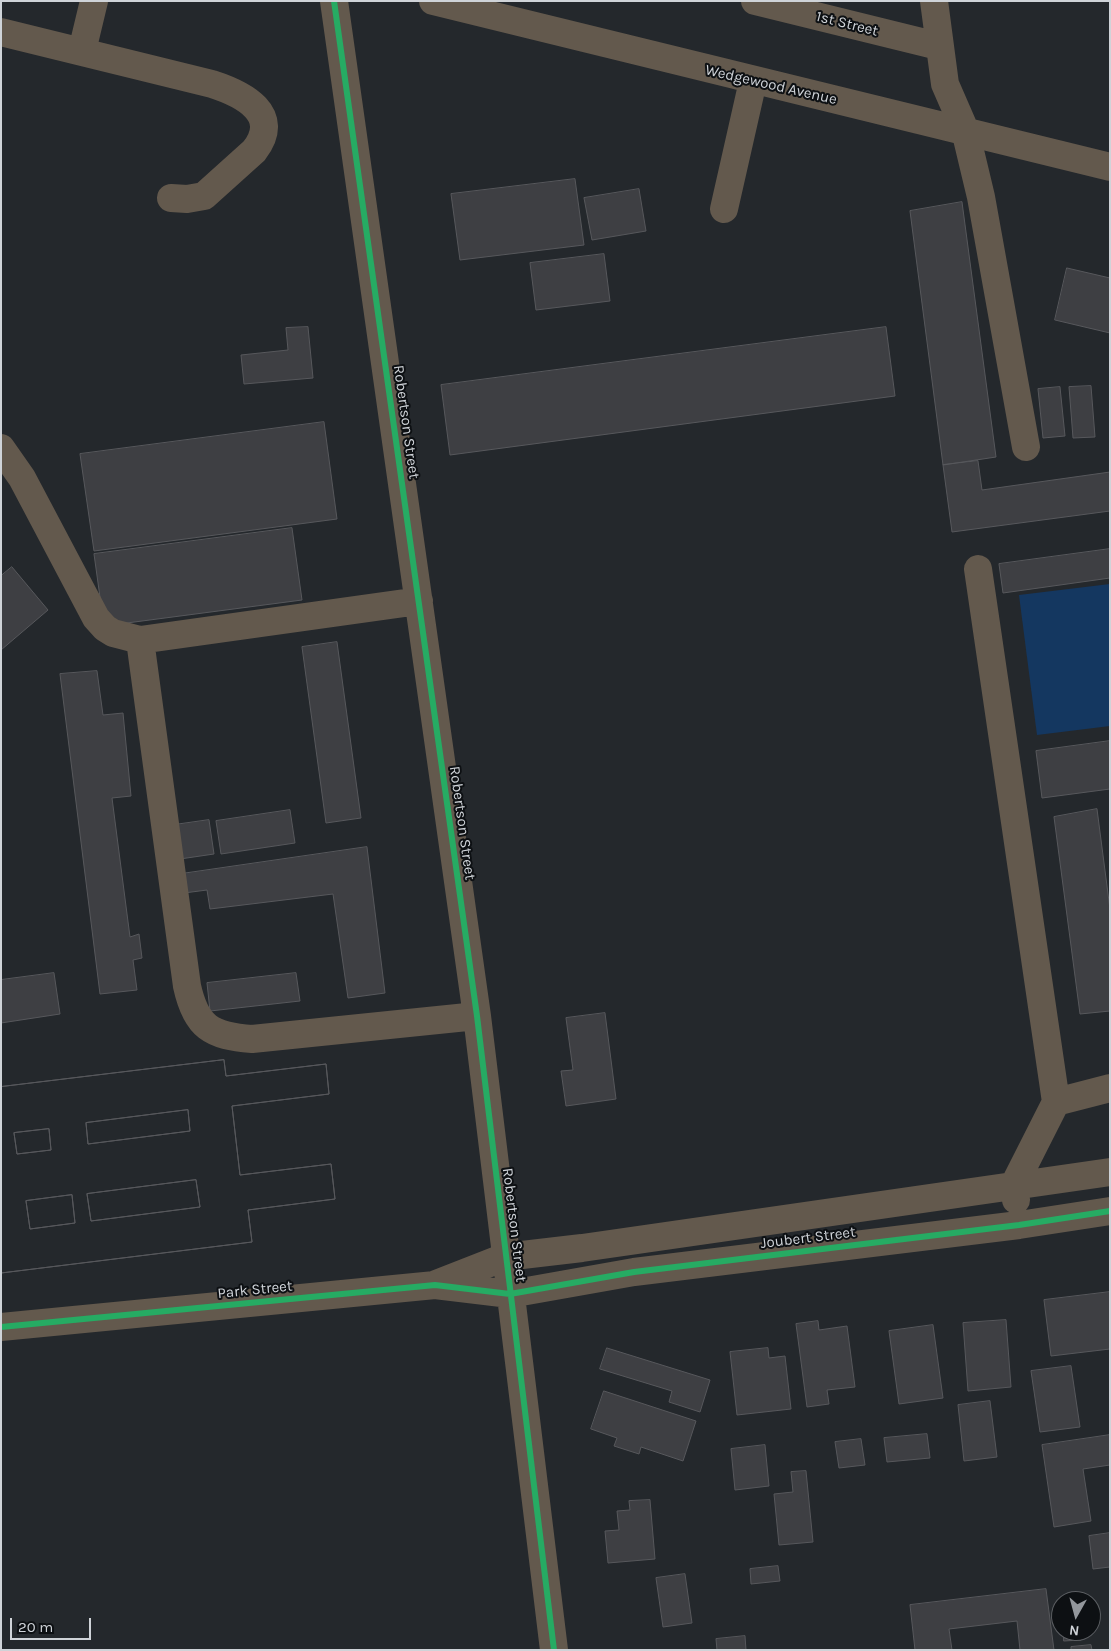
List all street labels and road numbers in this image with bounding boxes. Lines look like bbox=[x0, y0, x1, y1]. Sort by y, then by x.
street label: 1st Street bbox=[814, 8, 880, 40]
street label: Wedgewood Avenue bbox=[703, 61, 839, 109]
street label: Robertson Street bbox=[389, 364, 423, 480]
street label: Robertson Street bbox=[445, 765, 479, 881]
street label: Robertson Street bbox=[498, 1167, 530, 1283]
street label: Joubert Street bbox=[759, 1223, 857, 1253]
street label: Park Street bbox=[217, 1277, 293, 1303]

